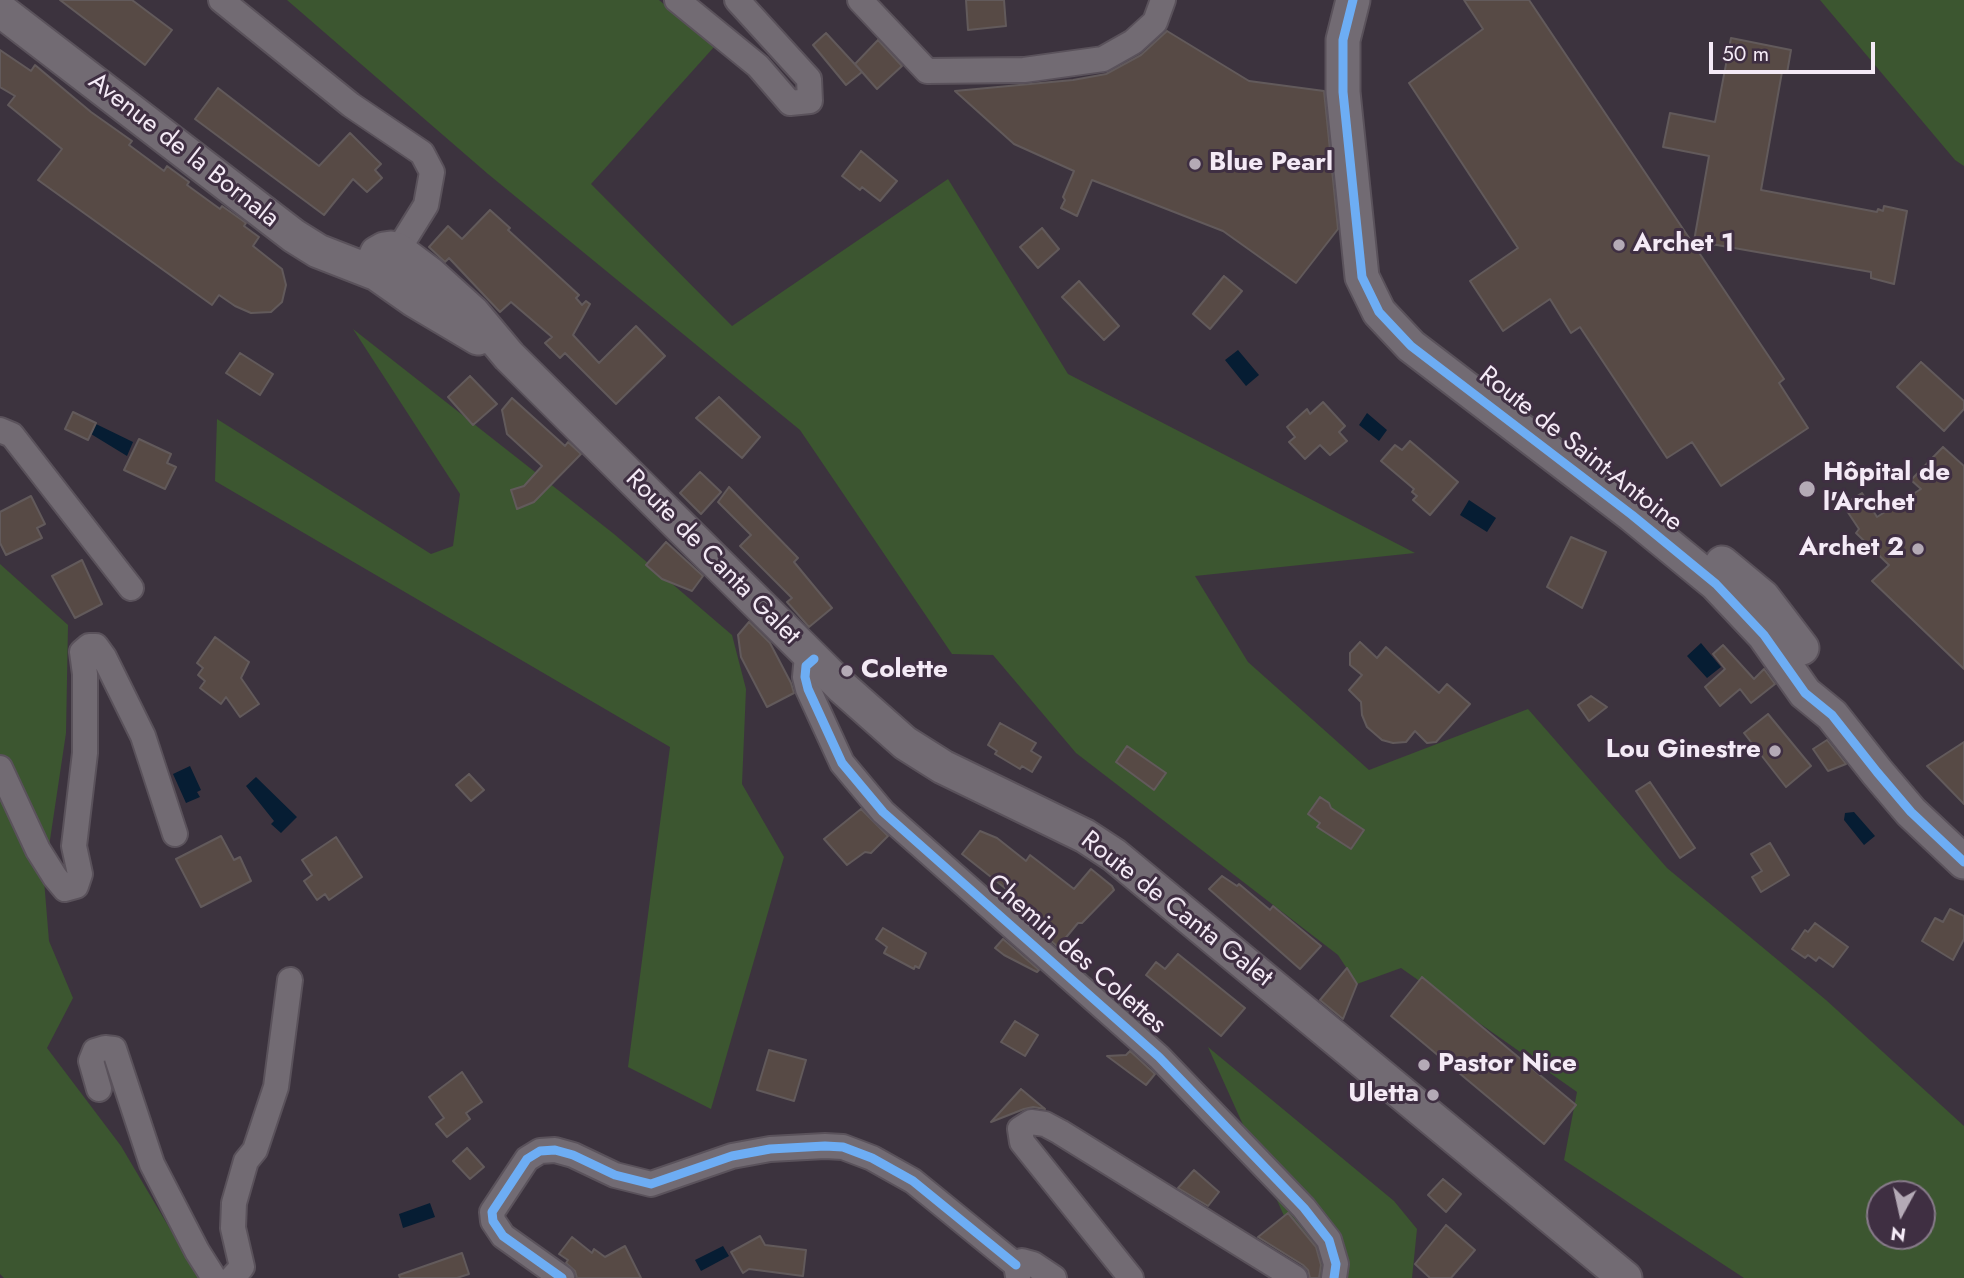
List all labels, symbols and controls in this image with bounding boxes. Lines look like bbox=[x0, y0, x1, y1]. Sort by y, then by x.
scale bar bbox=[1712, 28, 1878, 72]
text: 50 m bbox=[1722, 39, 1769, 69]
street label: Avenue de la Bornala bbox=[81, 67, 285, 235]
place label: Blue Pearl bbox=[1209, 148, 1333, 180]
marker: Blue Pearl bbox=[1187, 156, 1203, 172]
place label: Archet 1 bbox=[1633, 229, 1734, 261]
marker: Archet 1 bbox=[1611, 237, 1627, 253]
street label: Route de Saint-Antoine bbox=[1472, 361, 1688, 539]
place label: Hôpital de l'Archet bbox=[1823, 458, 1950, 520]
street label: Route de Canta Galet bbox=[618, 464, 806, 652]
marker: Hôpital de l'Archet bbox=[1797, 479, 1817, 499]
place label: Archet 2 bbox=[1799, 533, 1904, 565]
marker: Archet 2 bbox=[1910, 541, 1926, 557]
place label: Colette bbox=[861, 655, 948, 687]
marker: Colette bbox=[839, 663, 855, 679]
place label: Lou Ginestre bbox=[1606, 735, 1761, 767]
marker: Lou Ginestre bbox=[1767, 743, 1783, 759]
street label: Route de Canta Galet bbox=[1074, 825, 1278, 995]
street label: Chemin des Colettes bbox=[980, 869, 1172, 1041]
place label: Pastor Nice bbox=[1438, 1049, 1577, 1081]
marker: Pastor Nice bbox=[1416, 1057, 1432, 1073]
place label: Uletta bbox=[1348, 1079, 1419, 1111]
marker: Uletta bbox=[1425, 1087, 1441, 1103]
north arrow bbox=[1866, 1180, 1936, 1250]
text: N bbox=[1889, 1220, 1908, 1249]

